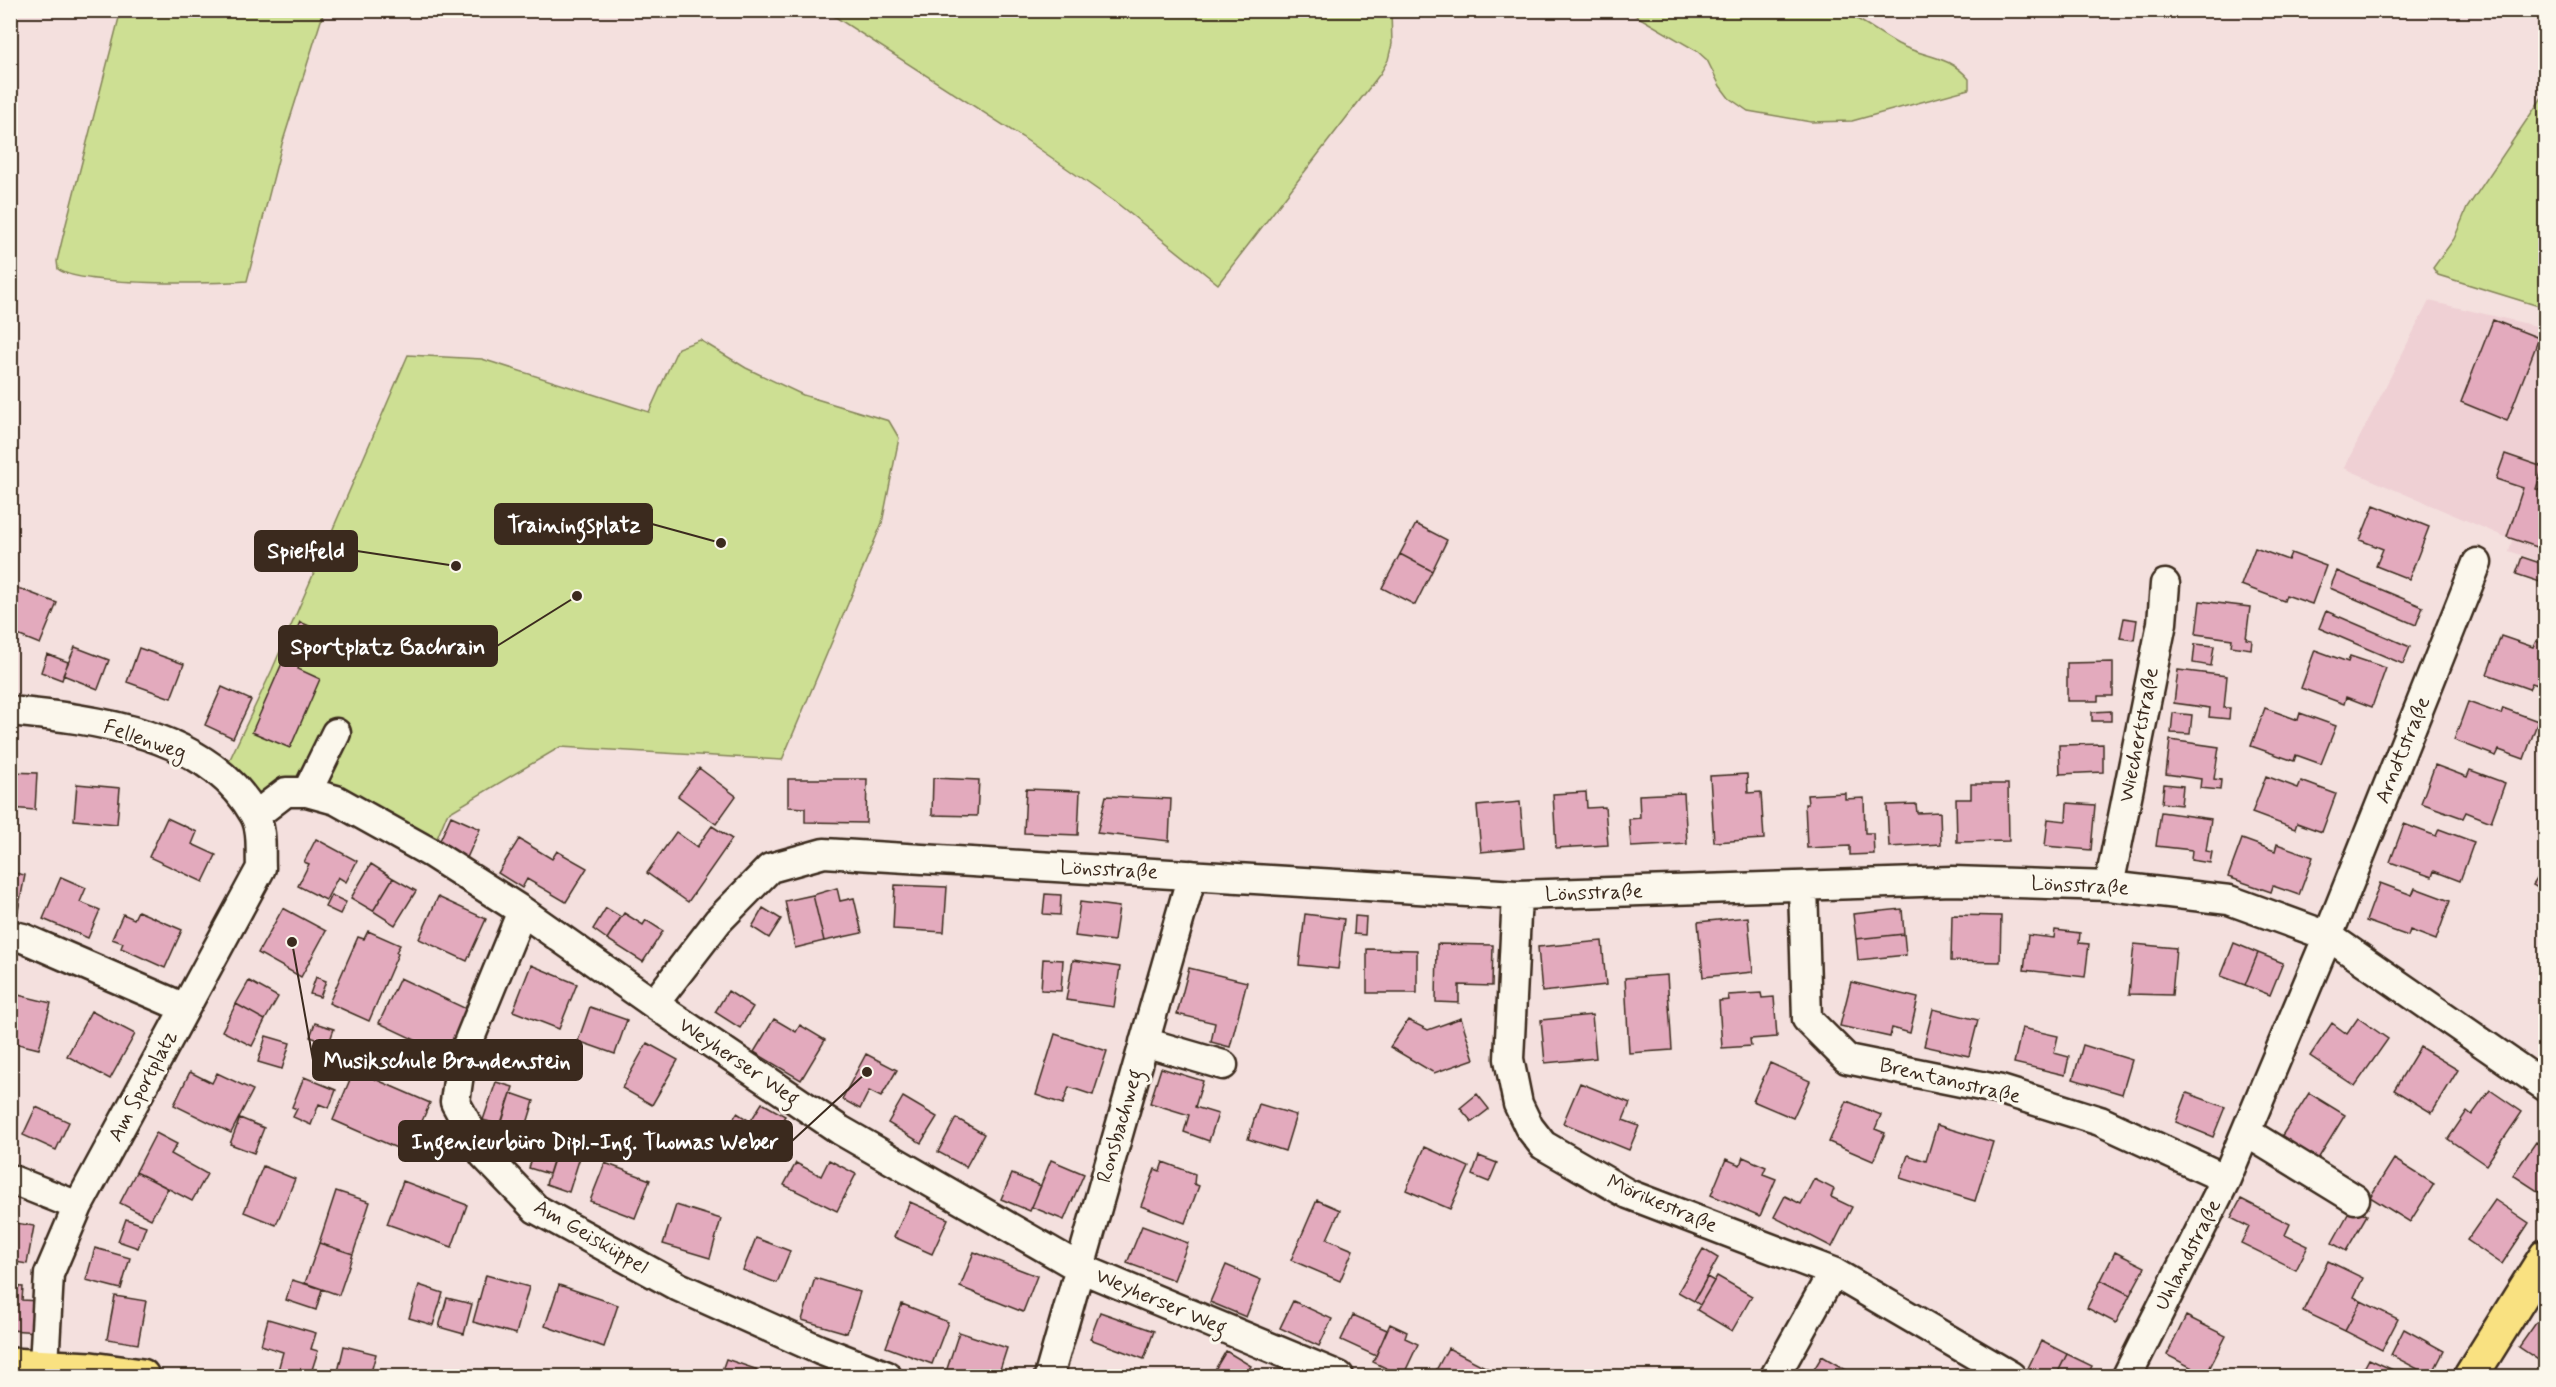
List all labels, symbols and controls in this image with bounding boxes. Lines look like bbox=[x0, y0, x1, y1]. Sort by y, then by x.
callout: Trainingsplatz bbox=[495, 504, 652, 544]
text: Trainingsplatz bbox=[507, 512, 641, 544]
callout: Spielfeld bbox=[255, 531, 357, 571]
text: Spielfeld bbox=[267, 538, 345, 566]
callout: Sportplatz Bachrain bbox=[279, 626, 497, 666]
text: Sportplatz Bachrain bbox=[291, 634, 485, 662]
street label: Wiechertstraße bbox=[2112, 665, 2166, 805]
street label: Arndtstraße bbox=[2369, 692, 2437, 808]
street label: Fellenweg bbox=[100, 713, 190, 768]
street label: Lönsstraße bbox=[1059, 853, 1159, 887]
street label: Lönsstraße bbox=[2030, 869, 2130, 903]
street label: Lönsstraße bbox=[1545, 877, 1643, 909]
street label: Weyherser Weg bbox=[672, 1011, 805, 1114]
street label: Am Sportplatz bbox=[102, 1025, 184, 1147]
callout: Musikschule Brandenstein bbox=[313, 1040, 582, 1080]
text: Musikschule Brandenstein bbox=[324, 1048, 570, 1076]
street label: Brentanostraße bbox=[1877, 1051, 2023, 1111]
street label: Ronsbachweg bbox=[1090, 1066, 1152, 1187]
callout: Ingenieurbüro Dipl.-Ing. Thomas Weber bbox=[399, 1121, 792, 1161]
text: Ingenieurbüro Dipl.-Ing. Thomas Weber bbox=[411, 1129, 779, 1161]
street label: Mörikestraße bbox=[1602, 1168, 1722, 1240]
street label: Am Geisküppel bbox=[529, 1193, 653, 1281]
street label: Uhlandstraße bbox=[2148, 1195, 2228, 1315]
street label: Weyherser Weg bbox=[1090, 1262, 1231, 1344]

